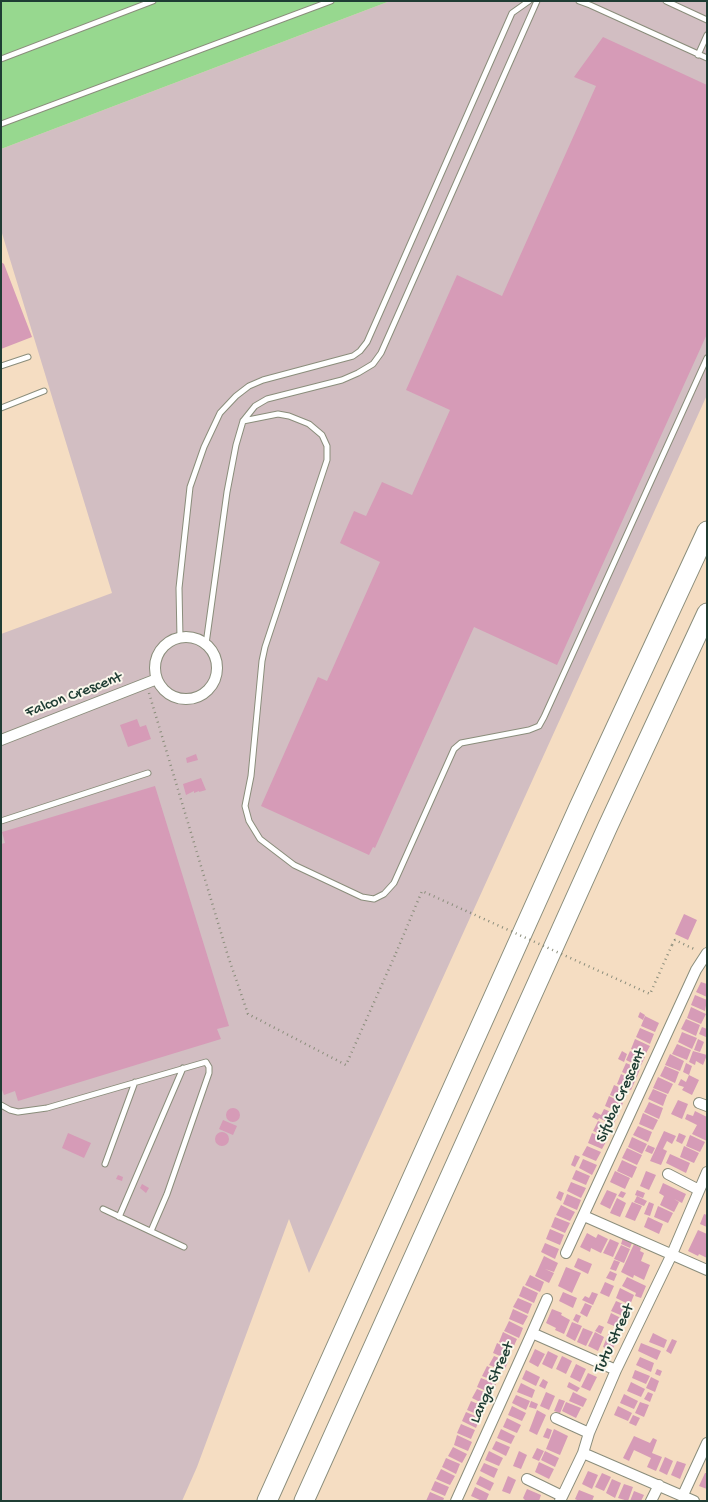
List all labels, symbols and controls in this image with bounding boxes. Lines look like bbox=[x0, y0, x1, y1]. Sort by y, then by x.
street label: Falcon Crescent bbox=[23, 669, 125, 723]
street label: Sifuba Crescent bbox=[593, 1046, 651, 1146]
street label: Tutu Street bbox=[591, 1301, 639, 1377]
street label: Langa Street bbox=[467, 1339, 519, 1427]

